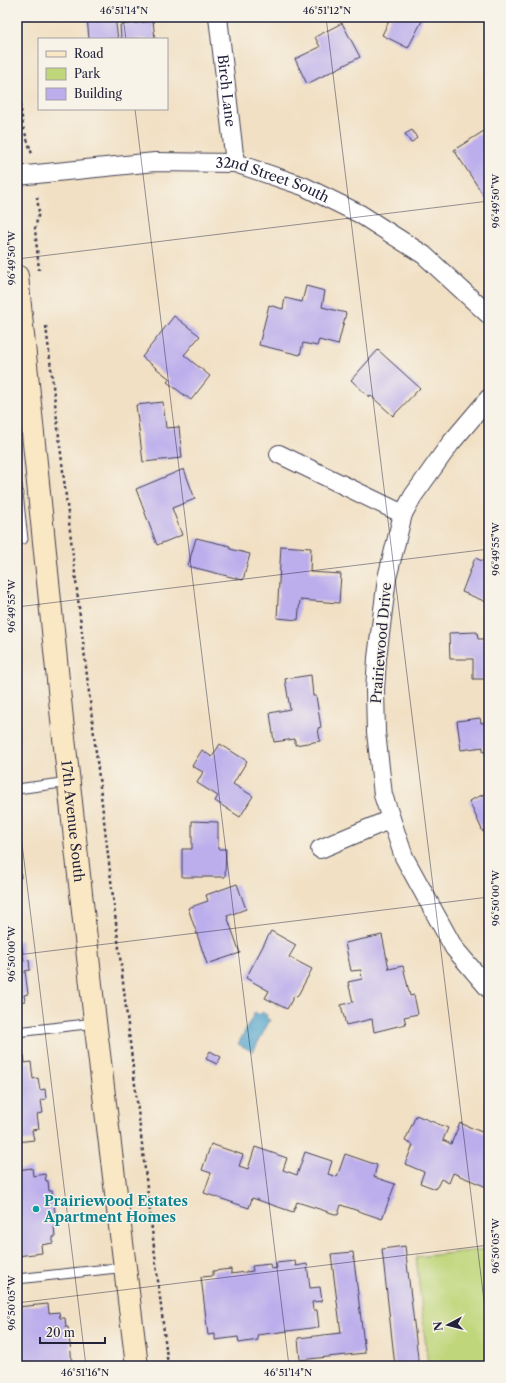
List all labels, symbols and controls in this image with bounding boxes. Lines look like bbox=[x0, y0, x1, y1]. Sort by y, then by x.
text: 46°51'14"N bbox=[100, 4, 148, 17]
text: 46°51'12"N bbox=[303, 4, 351, 17]
legend bbox=[38, 38, 168, 110]
text: Road bbox=[74, 46, 104, 61]
street label: Birch Lane bbox=[213, 53, 240, 128]
text: Park bbox=[74, 66, 101, 81]
text: Building bbox=[74, 86, 122, 101]
street label: 32nd Street South bbox=[215, 153, 333, 207]
text: 96°49'50"W bbox=[489, 173, 502, 228]
text: 96°49'50"W bbox=[5, 230, 18, 285]
text: 96°49'55"W bbox=[489, 521, 502, 576]
text: 96°49'55"W bbox=[5, 578, 18, 633]
street label: Prairiewood Drive bbox=[367, 582, 395, 704]
street label: 17th Avenue South bbox=[57, 759, 89, 883]
text: 96°50'00"W bbox=[489, 869, 502, 926]
text: 96°50'00"W bbox=[5, 925, 18, 982]
place label: Prairiewood Estates Apartment Homes bbox=[43, 1192, 188, 1226]
marker: Prairiewood Estates Apartment Homes bbox=[31, 1204, 41, 1214]
text: 96°50'05"W bbox=[489, 1217, 502, 1274]
text: 96°50'05"W bbox=[5, 1274, 18, 1331]
north arrow bbox=[428, 1305, 468, 1345]
scale bar bbox=[40, 1319, 105, 1345]
text: N bbox=[430, 1320, 446, 1332]
text: 20 m bbox=[46, 1325, 75, 1340]
text: 46°51'16"N bbox=[61, 1366, 109, 1379]
text: 46°51'14"N bbox=[264, 1366, 312, 1379]

